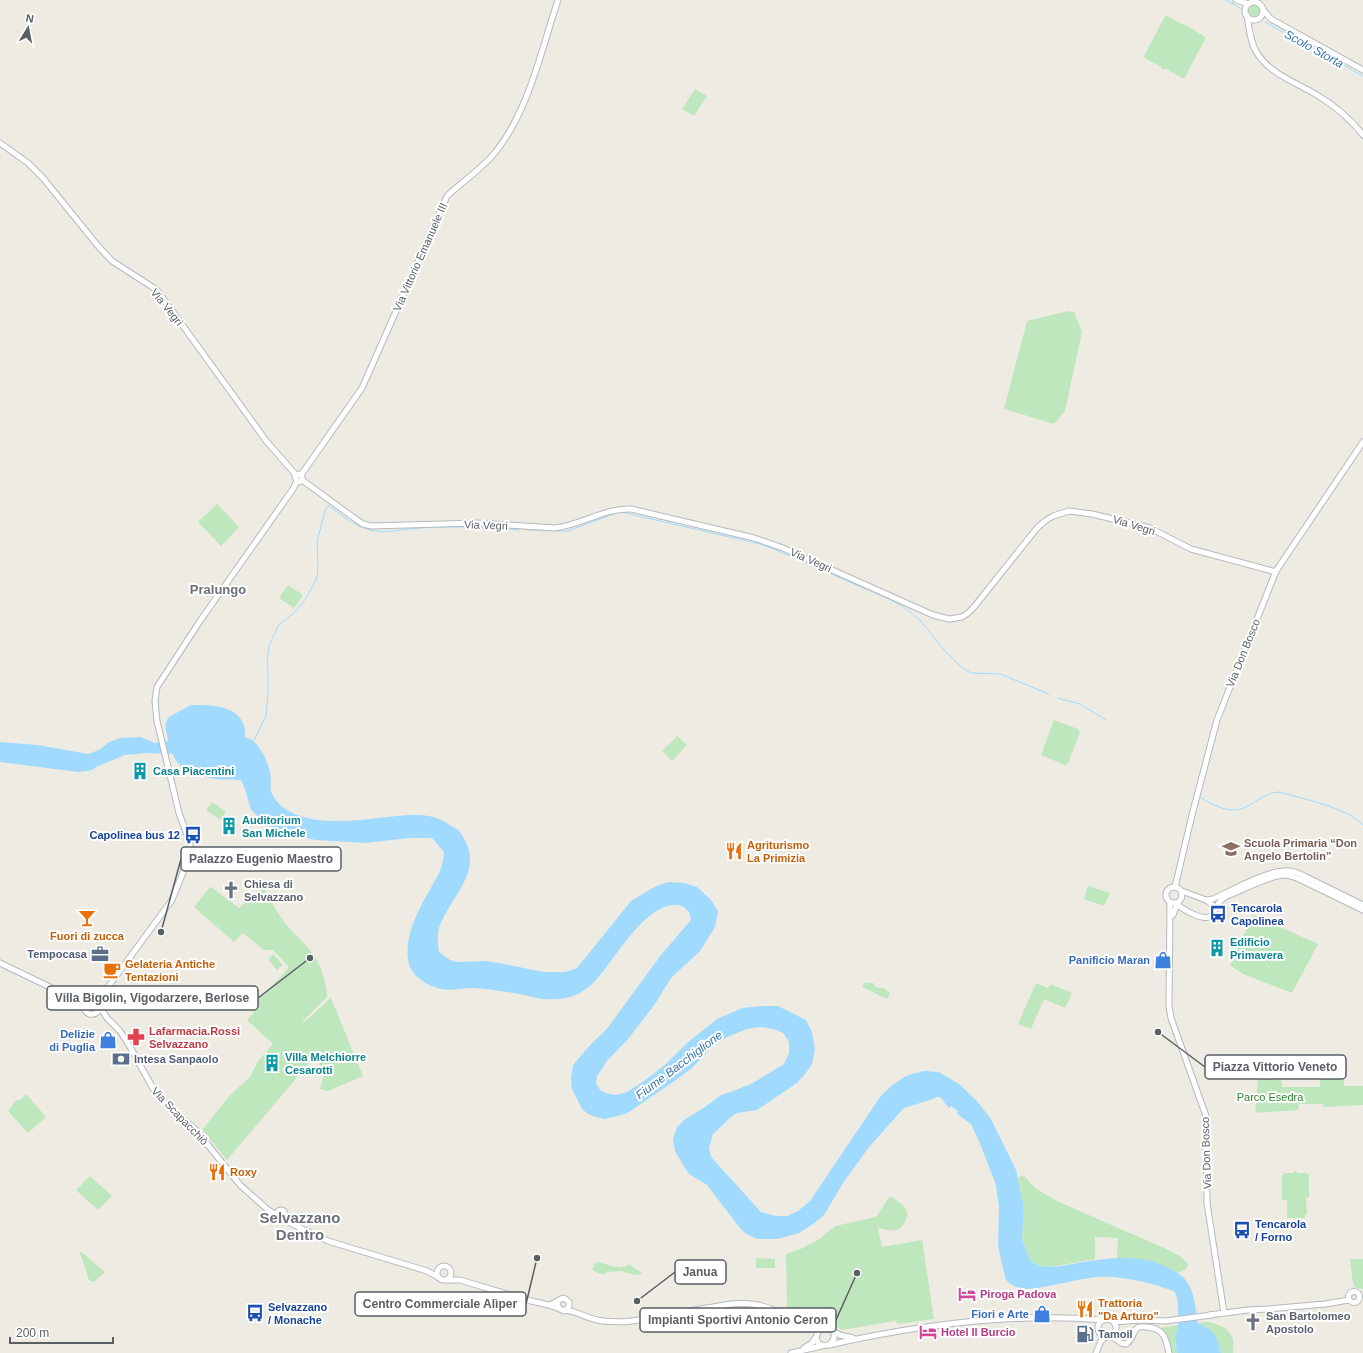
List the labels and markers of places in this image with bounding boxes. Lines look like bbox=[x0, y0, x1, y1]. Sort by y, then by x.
building icon: Casa Piacentini bbox=[130, 761, 150, 781]
place label: Casa Piacentini bbox=[153, 765, 234, 777]
place label: Auditorium San Michele bbox=[242, 814, 306, 839]
building icon: Auditorium San Michele bbox=[219, 816, 239, 836]
bus stop icon: Capolinea bus 12 bbox=[183, 825, 203, 845]
place label: Capolinea bus 12 bbox=[90, 829, 180, 841]
place label: Scuola Primaria “Don Angelo Bertolin” bbox=[1244, 837, 1357, 862]
place label: Agriturismo La Primizia bbox=[747, 839, 810, 864]
school or university icon: Scuola Primaria “Don Angelo Bertolin” bbox=[1221, 839, 1241, 859]
restaurant icon: Agriturismo La Primizia bbox=[724, 841, 744, 861]
callout: Palazzo Eugenio Maestro bbox=[181, 847, 341, 871]
place label: Chiesa di Selvazzano bbox=[244, 878, 304, 903]
church icon: Chiesa di Selvazzano bbox=[221, 880, 241, 900]
place label: Tencarola Capolinea bbox=[1231, 902, 1284, 927]
bus stop icon: Tencarola Capolinea bbox=[1208, 904, 1228, 924]
bar icon: Fuori di zucca bbox=[77, 908, 97, 928]
place label: Fuori di zucca bbox=[50, 930, 125, 942]
place label: Edificio Primavera bbox=[1230, 936, 1284, 961]
building icon: Edificio Primavera bbox=[1207, 938, 1227, 958]
office icon: Tempocasa bbox=[90, 944, 110, 964]
place label: Tempocasa bbox=[27, 948, 88, 960]
shop icon: Panificio Maran bbox=[1153, 950, 1173, 970]
place label: Panificio Maran bbox=[1069, 954, 1150, 966]
place label: Gelateria Antiche Tentazioni bbox=[125, 958, 215, 983]
cafe icon: Gelateria Antiche Tentazioni bbox=[102, 960, 122, 980]
callout: Villa Bigolin, Vigodarzere, Berlose bbox=[47, 986, 258, 1010]
place label: Lafarmacia.Rossi Selvazzano bbox=[149, 1025, 240, 1050]
pharmacy icon: Lafarmacia.Rossi Selvazzano bbox=[126, 1027, 146, 1047]
place label: Delizie di Puglia bbox=[49, 1028, 96, 1053]
shop icon: Delizie di Puglia bbox=[98, 1030, 118, 1050]
bank icon: Intesa Sanpaolo bbox=[111, 1049, 131, 1069]
place label: Villa Melchiorre Cesarotti bbox=[285, 1051, 366, 1076]
place label: Intesa Sanpaolo bbox=[134, 1053, 219, 1065]
building icon: Villa Melchiorre Cesarotti bbox=[262, 1053, 282, 1073]
callout: Piazza Vittorio Veneto bbox=[1205, 1055, 1346, 1079]
restaurant icon: Roxy bbox=[207, 1162, 227, 1182]
place label: Roxy bbox=[230, 1166, 258, 1178]
place label: Tencarola / Forno bbox=[1255, 1218, 1307, 1243]
bus stop icon: Tencarola / Forno bbox=[1232, 1220, 1252, 1240]
callout: Janua bbox=[675, 1260, 726, 1284]
hotel icon: Piroga Padova bbox=[957, 1284, 977, 1304]
place label: Piroga Padova bbox=[980, 1288, 1057, 1300]
callout: Centro Commerciale Alìper bbox=[355, 1292, 526, 1316]
place label: Trattoria "Da Arturo" bbox=[1098, 1297, 1159, 1322]
restaurant icon: Trattoria "Da Arturo" bbox=[1075, 1299, 1095, 1319]
place label: Selvazzano / Monache bbox=[268, 1301, 328, 1326]
bus stop icon: Selvazzano / Monache bbox=[245, 1303, 265, 1323]
shop icon: Fiori e Arte bbox=[1032, 1304, 1052, 1324]
callout: Impianti Sportivi Antonio Ceron bbox=[640, 1308, 836, 1332]
place label: Fiori e Arte bbox=[971, 1308, 1029, 1320]
place label: San Bartolomeo Apostolo bbox=[1266, 1310, 1351, 1335]
church icon: San Bartolomeo Apostolo bbox=[1243, 1312, 1263, 1332]
hotel icon: Hotel Il Burcio bbox=[918, 1322, 938, 1342]
fuel station icon: Tamoil bbox=[1075, 1324, 1095, 1344]
place label: Hotel Il Burcio bbox=[941, 1326, 1016, 1338]
place label: Tamoil bbox=[1098, 1328, 1133, 1340]

